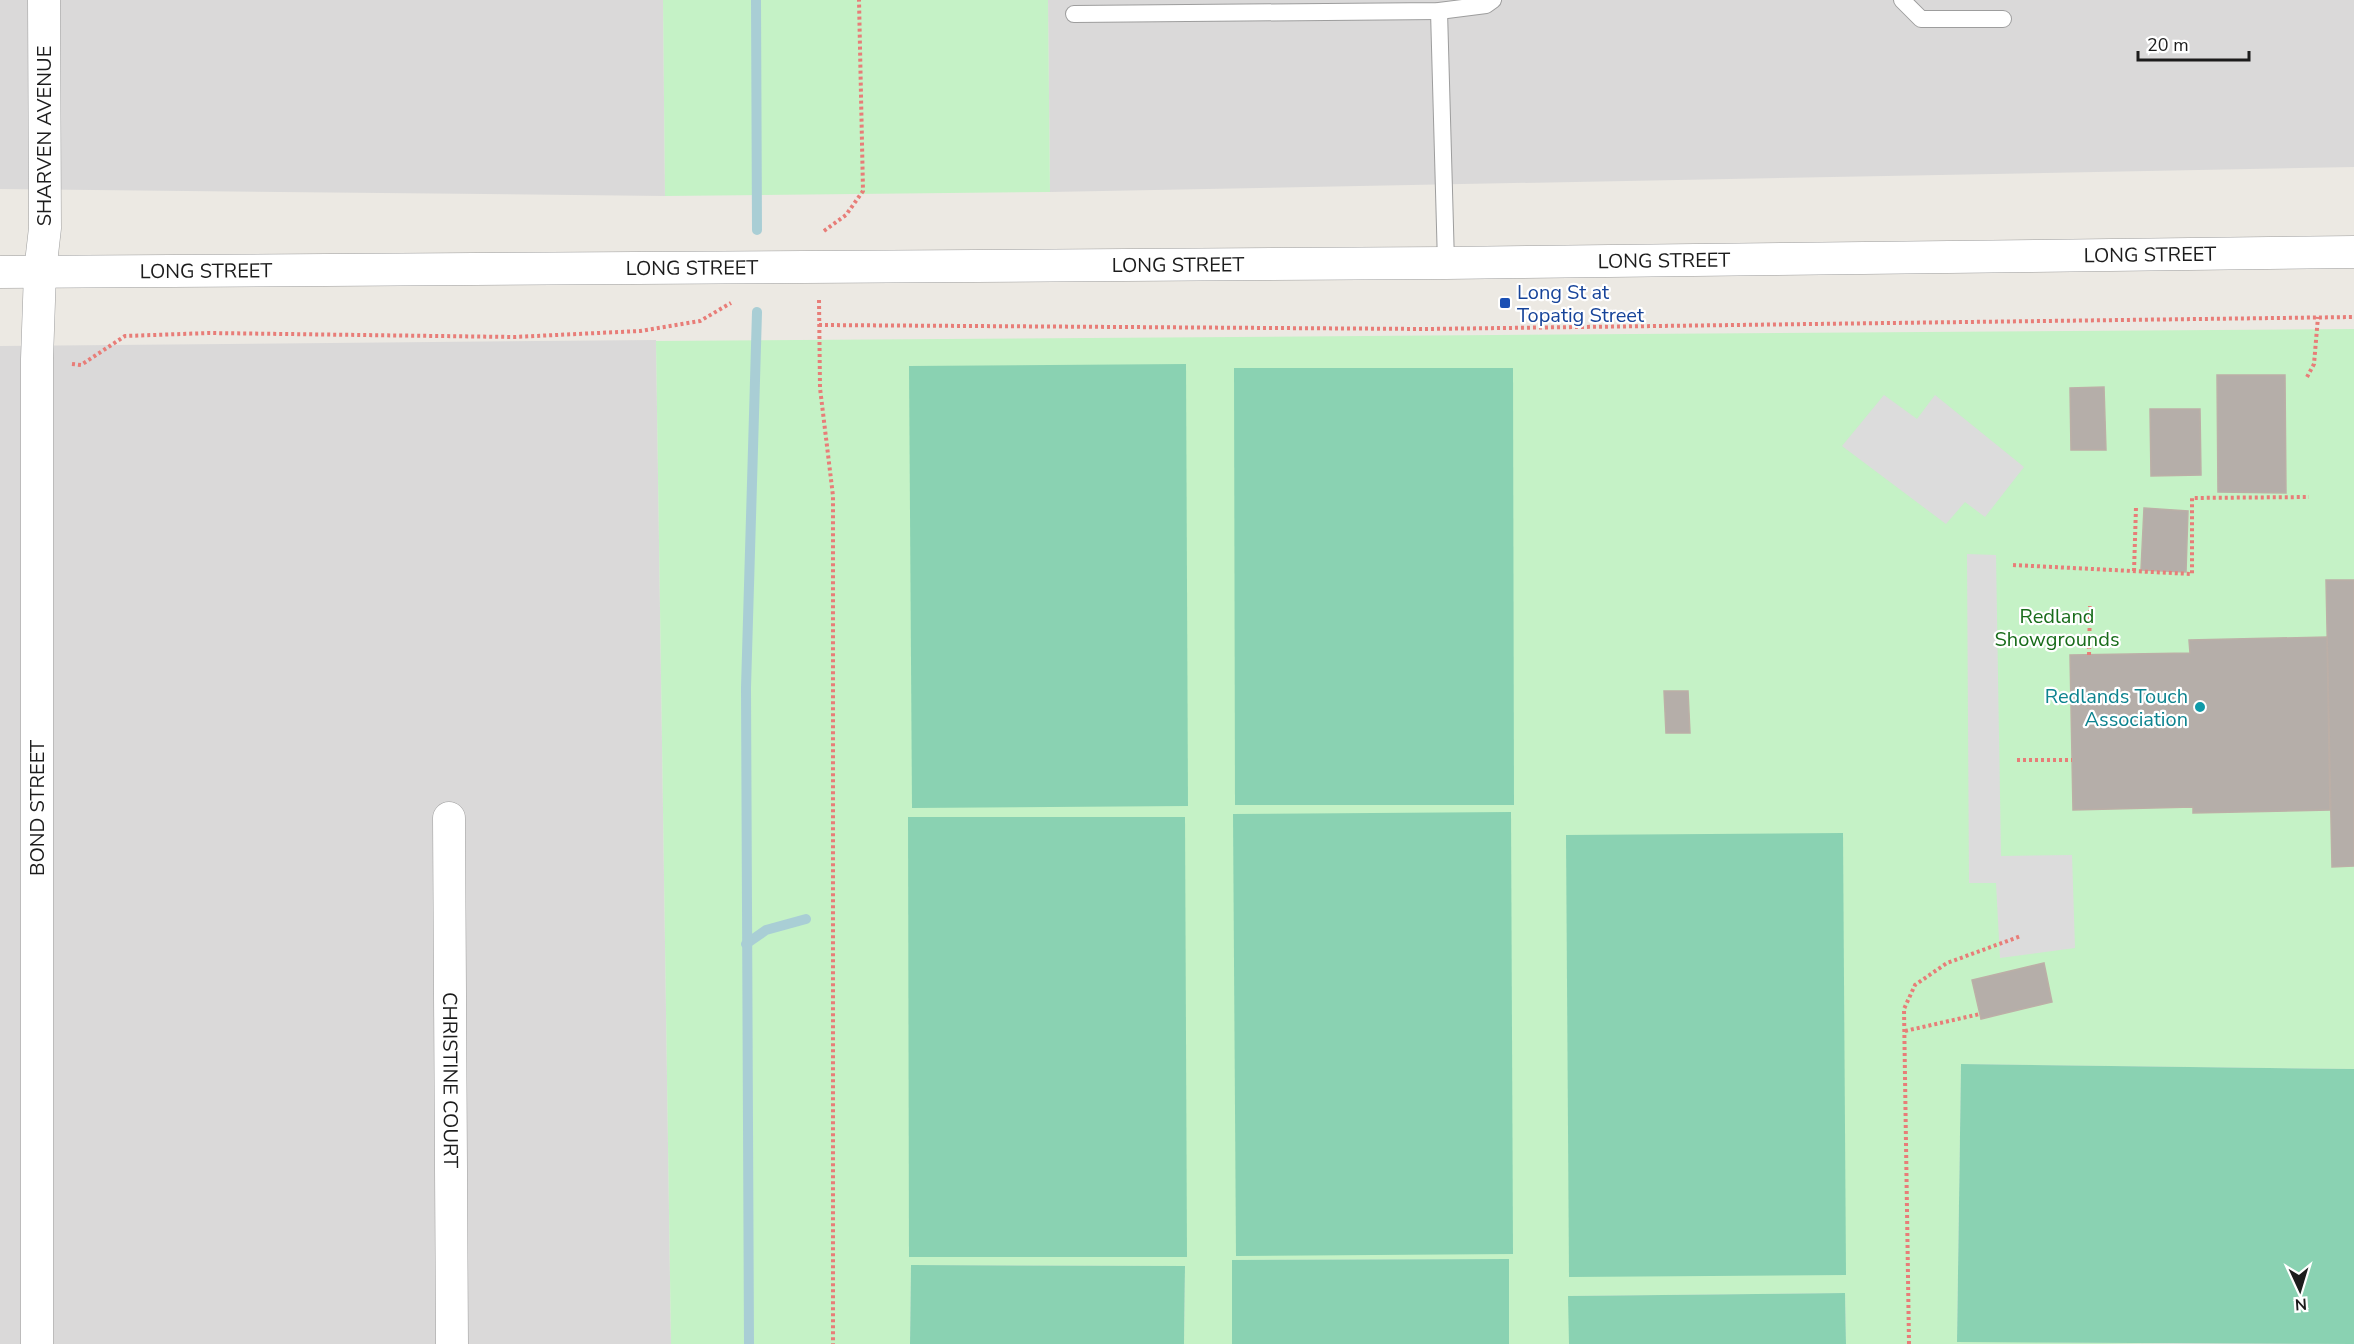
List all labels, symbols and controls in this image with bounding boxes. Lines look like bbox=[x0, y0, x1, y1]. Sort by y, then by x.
scale bar bbox=[2138, 24, 2249, 62]
text: 20 m bbox=[2147, 33, 2189, 57]
street label: SHARVEN AVENUE bbox=[31, 46, 58, 226]
street label: LONG STREET bbox=[2084, 241, 2216, 269]
street label: LONG STREET bbox=[1598, 247, 1730, 275]
street label: LONG STREET bbox=[1112, 251, 1244, 279]
street label: LONG STREET bbox=[626, 254, 758, 282]
street label: LONG STREET bbox=[140, 257, 272, 285]
place label: Long St at Topatig Street bbox=[1517, 279, 1645, 329]
marker: Long St at Topatig Street bbox=[1498, 296, 1512, 310]
park label: Redland Showgrounds bbox=[1994, 603, 2120, 653]
place label: Redlands Touch Association bbox=[2045, 683, 2188, 733]
marker: Redlands Touch Association bbox=[2193, 700, 2207, 714]
street label: BOND STREET bbox=[24, 740, 51, 876]
street label: CHRISTINE COURT bbox=[436, 992, 464, 1168]
north arrow bbox=[2270, 1260, 2330, 1320]
text: N bbox=[2294, 1293, 2308, 1315]

